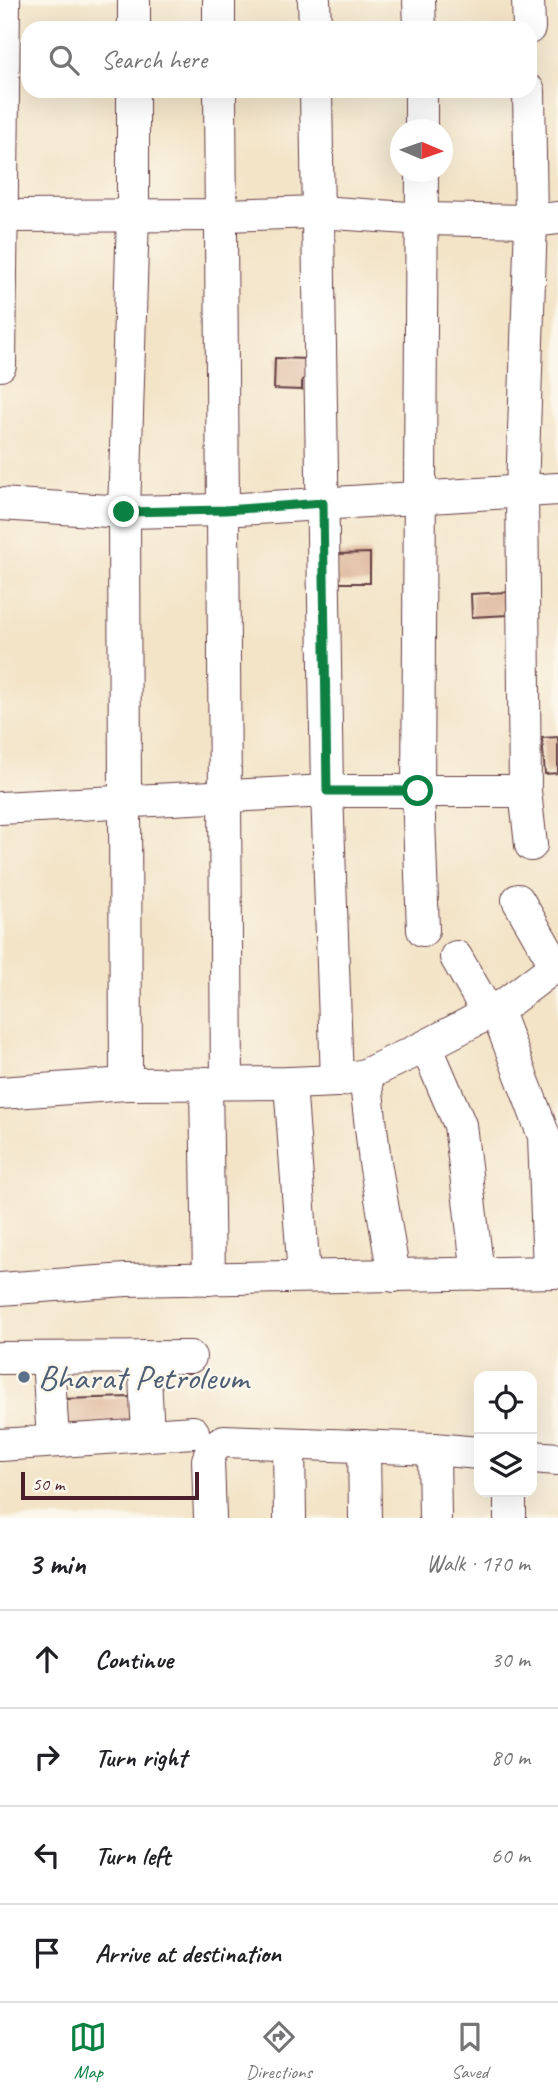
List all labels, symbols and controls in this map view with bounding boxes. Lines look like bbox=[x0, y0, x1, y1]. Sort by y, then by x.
search box bbox=[21, 21, 537, 98]
icon: search bbox=[45, 41, 83, 79]
text: Search here bbox=[101, 43, 207, 76]
north arrow bbox=[390, 119, 453, 182]
route end bbox=[108, 496, 139, 527]
route start bbox=[402, 775, 433, 806]
place label: Bharat Petroleum bbox=[38, 1355, 252, 1400]
marker: Bharat Petroleum bbox=[16, 1369, 32, 1385]
map controls bbox=[474, 1371, 537, 1497]
button: locate bbox=[474, 1371, 537, 1434]
button: layers bbox=[474, 1434, 537, 1497]
scale bar bbox=[21, 1469, 200, 1501]
text: 50 m bbox=[32, 1472, 64, 1496]
text: 3 min bbox=[28, 1545, 85, 1583]
text: Walk · 170 m bbox=[426, 1549, 530, 1578]
icon: ahead bbox=[28, 1640, 66, 1678]
text: Continue bbox=[95, 1643, 173, 1676]
text: 30 m bbox=[491, 1645, 530, 1674]
icon: right bbox=[28, 1738, 66, 1776]
text: Turn right bbox=[95, 1741, 186, 1774]
text: 80 m bbox=[491, 1743, 530, 1772]
icon: left bbox=[28, 1836, 66, 1874]
text: Turn left bbox=[95, 1839, 170, 1872]
text: 60 m bbox=[491, 1841, 530, 1870]
icon: arrive bbox=[28, 1934, 66, 1972]
text: Arrive at destination bbox=[95, 1937, 281, 1970]
tab: Map bbox=[69, 2018, 107, 2084]
tab: Directions bbox=[246, 2018, 312, 2084]
tab: Saved bbox=[451, 2018, 489, 2084]

